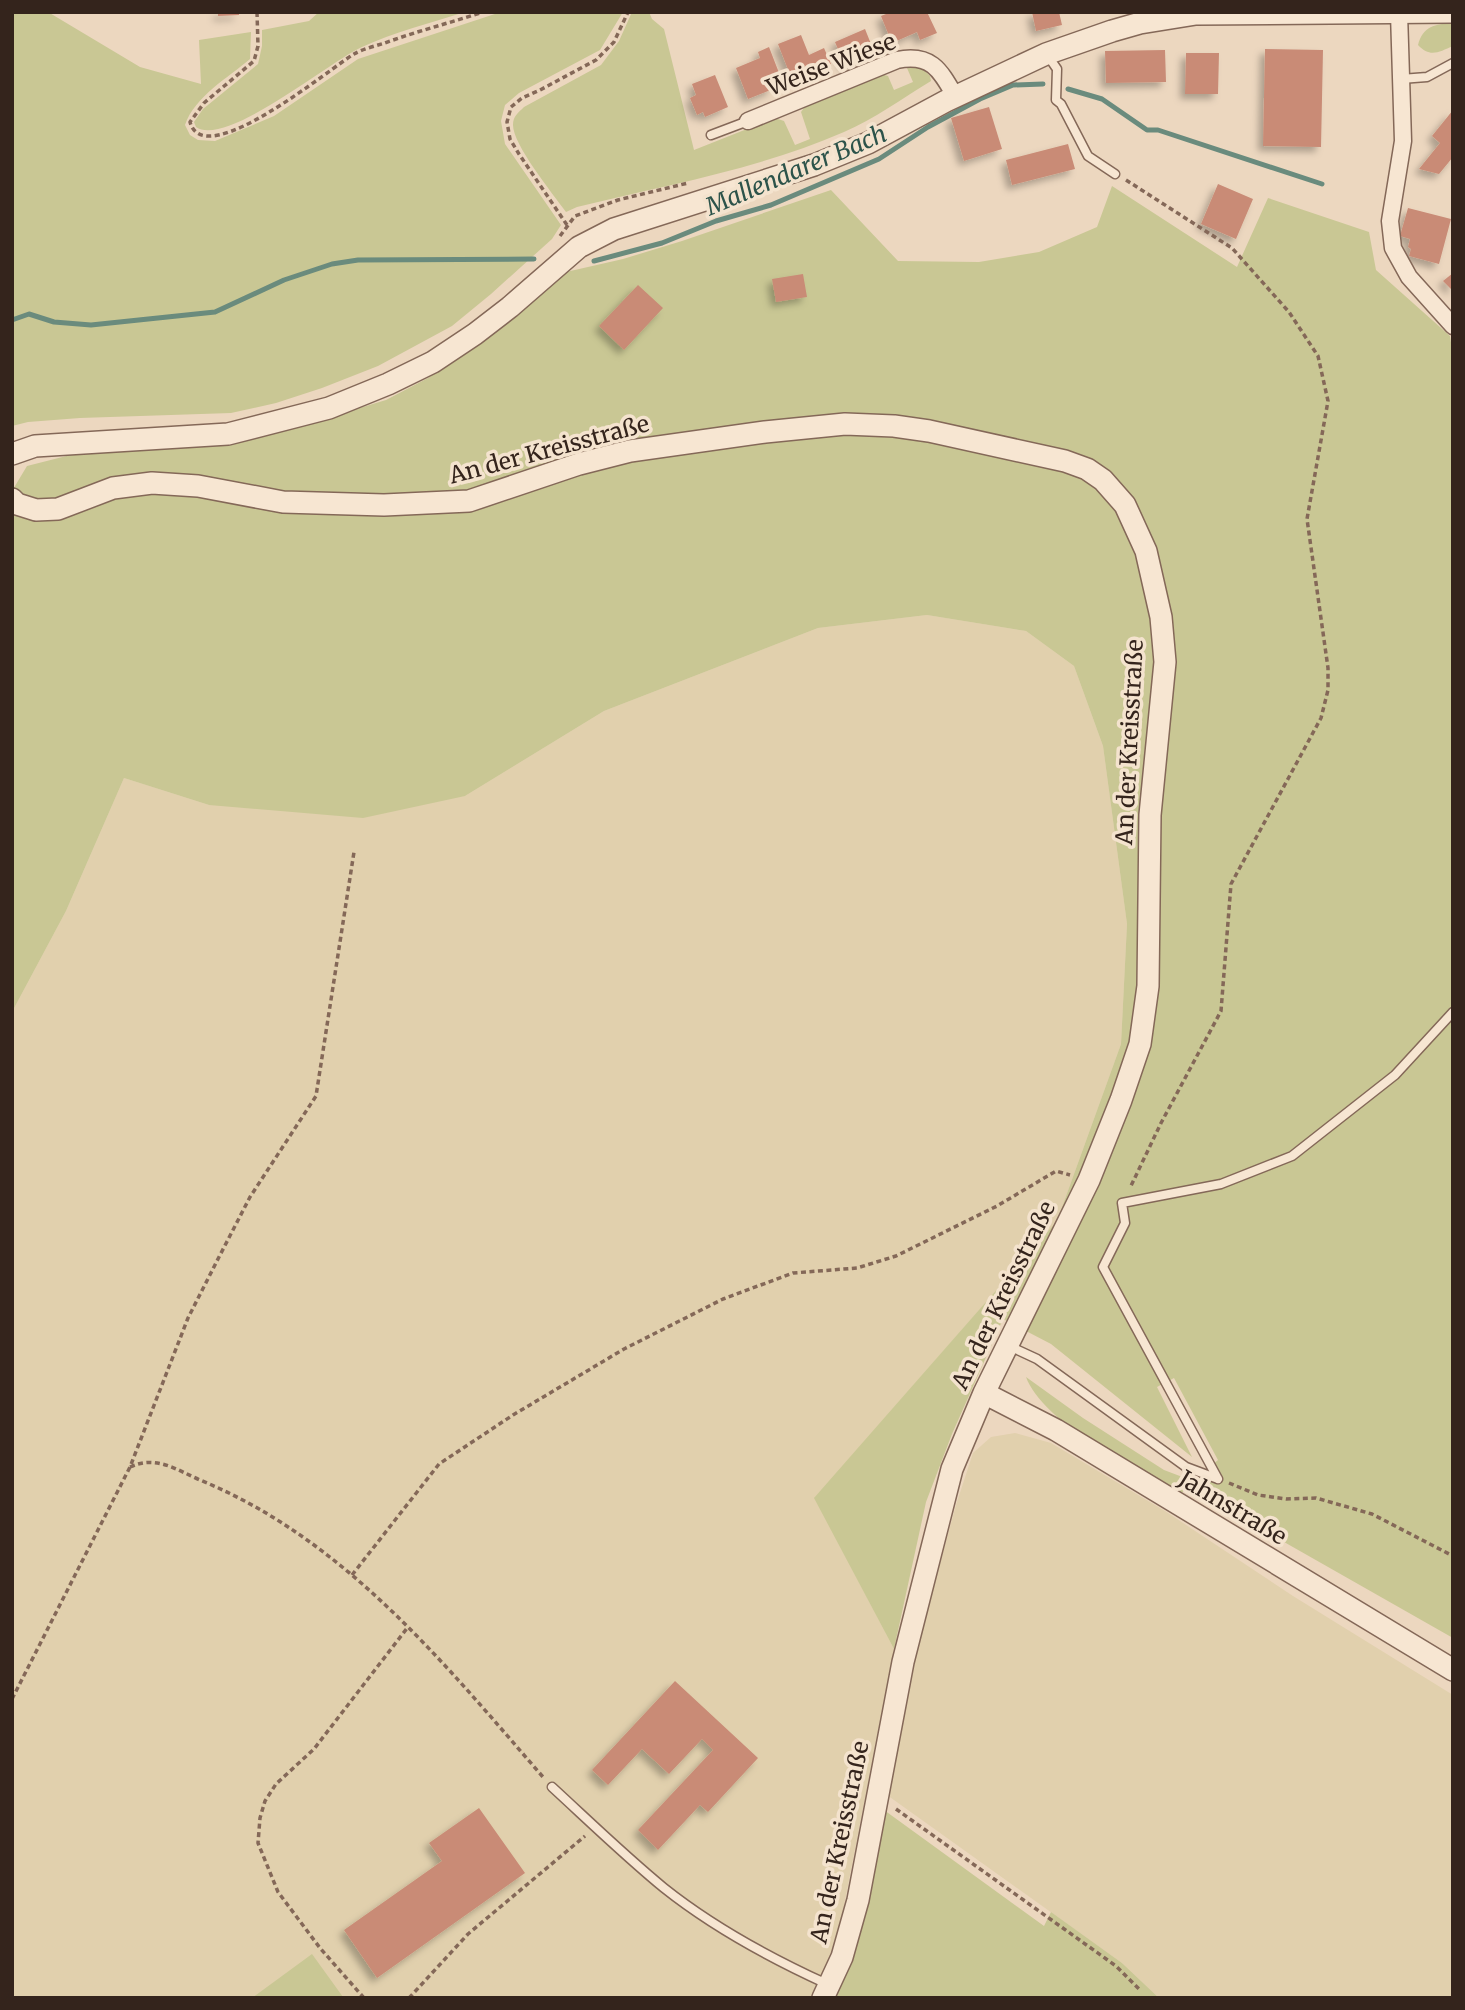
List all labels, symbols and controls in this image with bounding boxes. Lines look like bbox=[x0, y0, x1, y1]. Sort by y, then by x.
street label: Weise Wiese bbox=[761, 26, 900, 102]
water label: Mallendarer Bach bbox=[700, 118, 891, 223]
street label: An der Kreisstraße bbox=[445, 408, 652, 490]
street label: An der Kreisstraße bbox=[1109, 638, 1149, 847]
street label: An der Kreisstraße bbox=[944, 1196, 1061, 1395]
street label: Jahnstraße bbox=[1173, 1463, 1292, 1551]
street label: An der Kreisstraße bbox=[803, 1738, 875, 1947]

